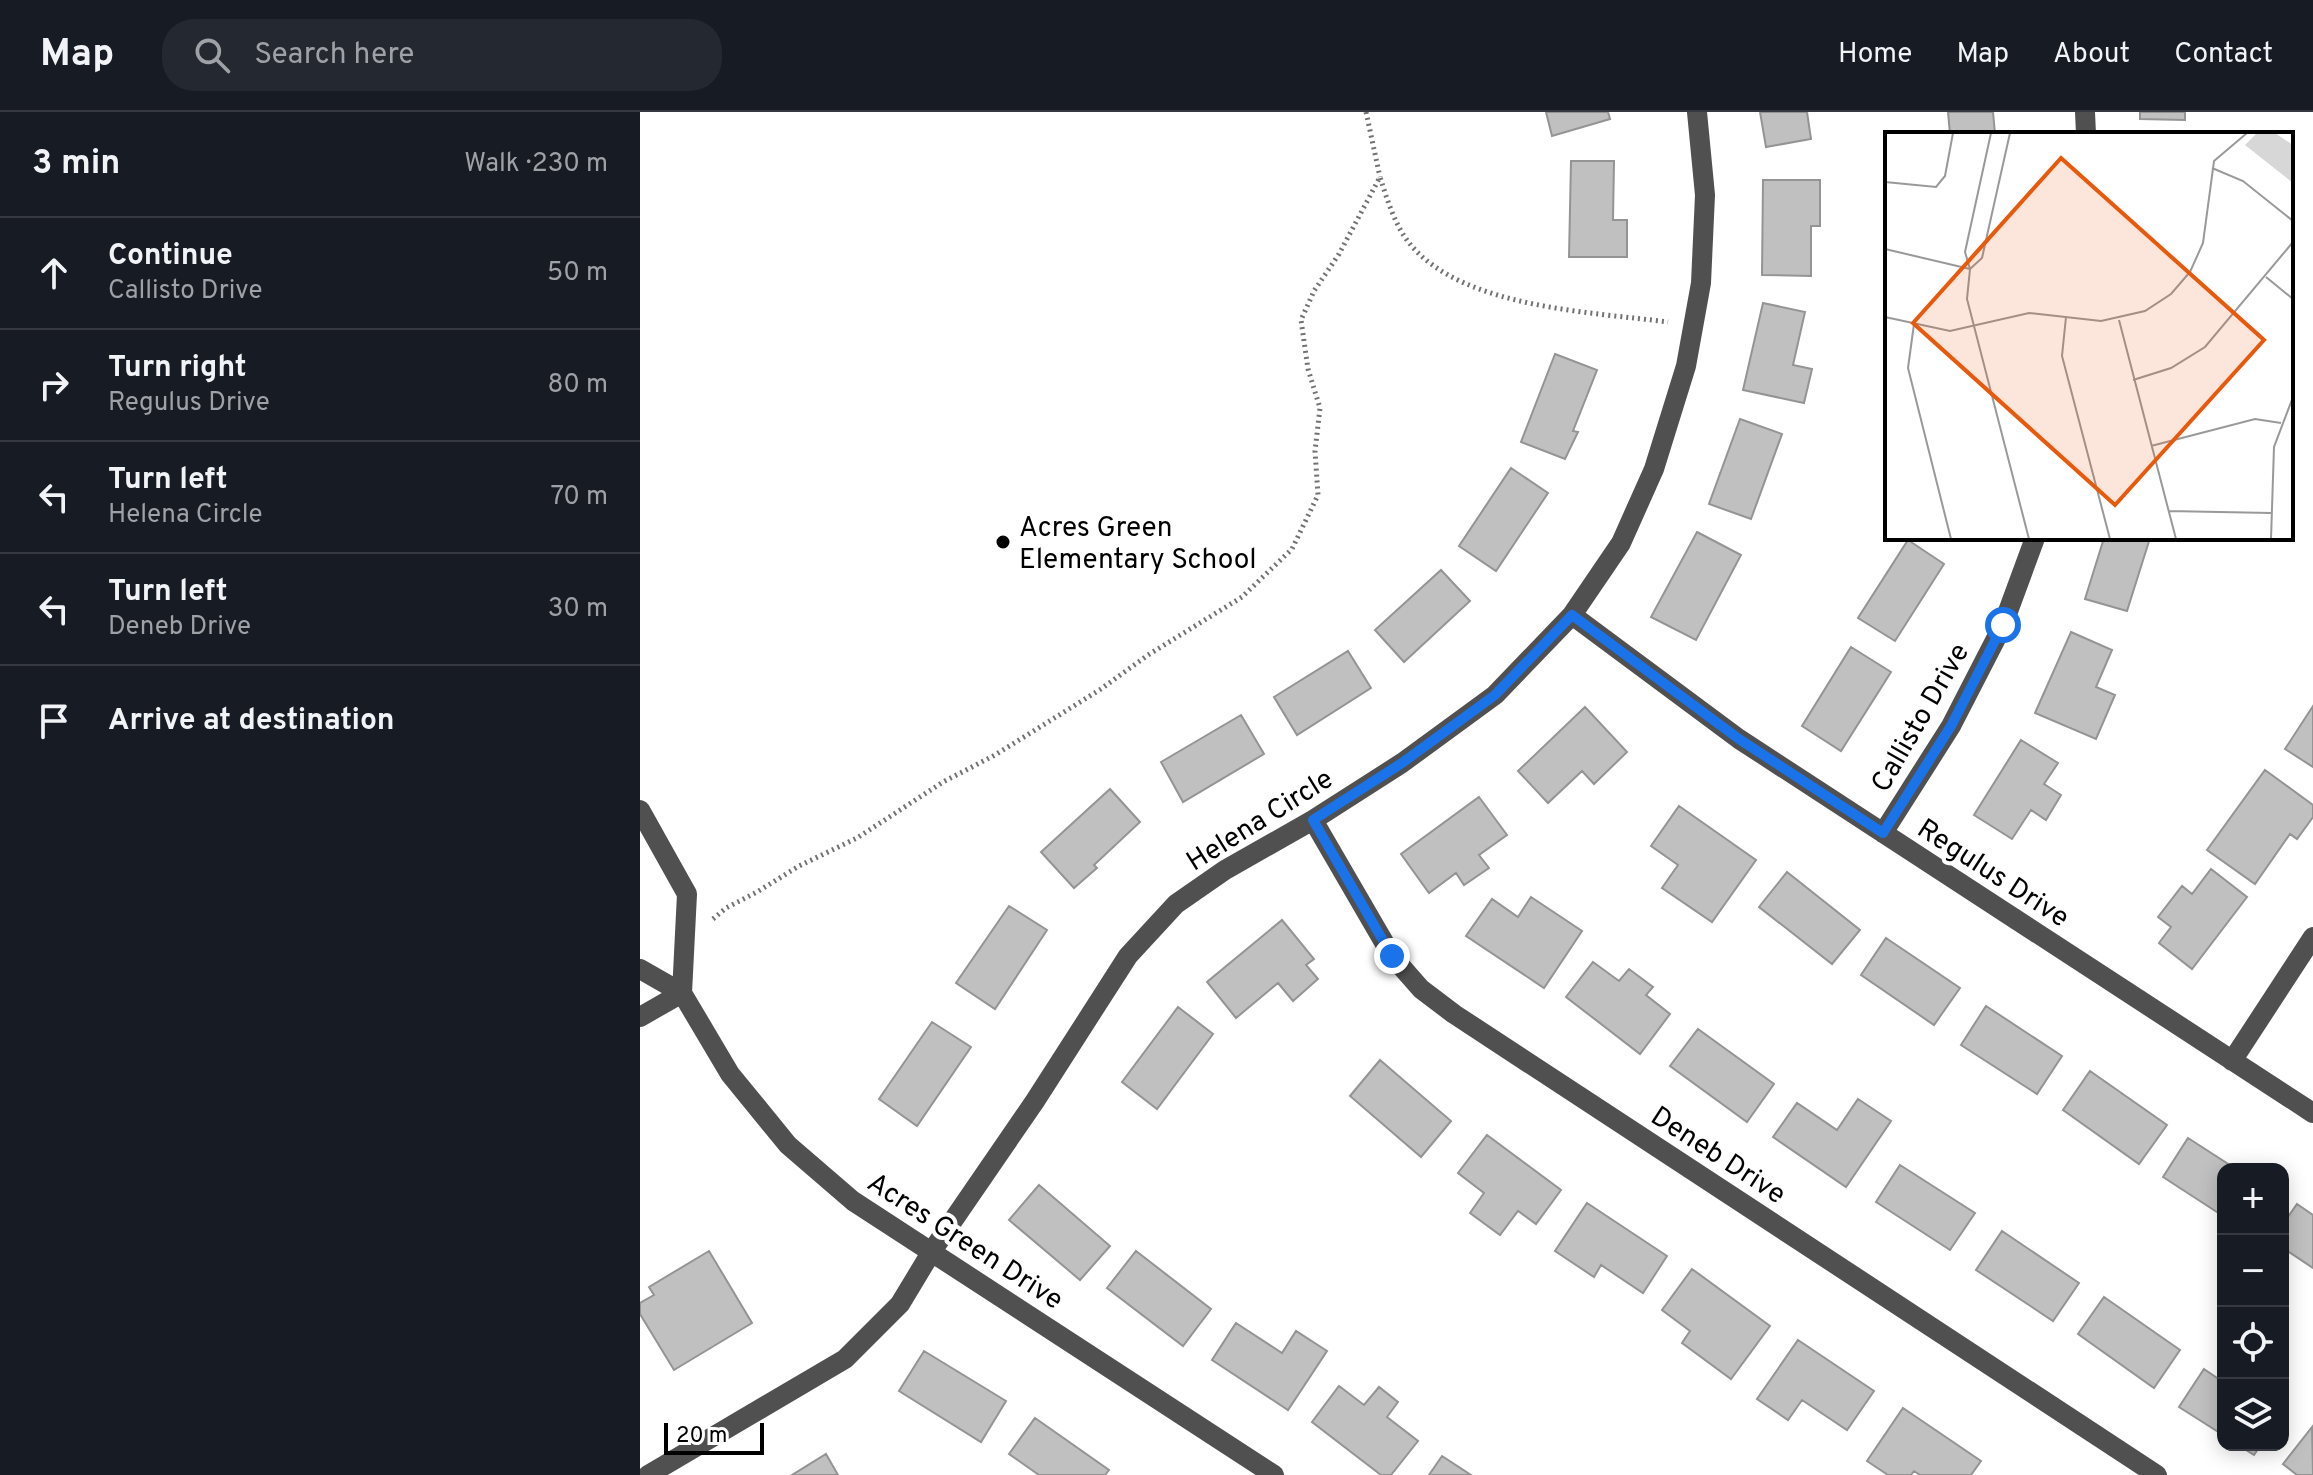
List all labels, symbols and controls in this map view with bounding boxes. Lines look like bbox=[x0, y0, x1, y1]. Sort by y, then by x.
search box bbox=[162, 19, 722, 91]
text: Map bbox=[40, 31, 114, 80]
icon: search bbox=[190, 33, 234, 77]
text: Search here bbox=[254, 37, 414, 74]
text: Home bbox=[1838, 37, 1912, 73]
text: Map bbox=[1956, 37, 2009, 73]
text: About bbox=[2053, 37, 2130, 73]
text: Contact bbox=[2174, 37, 2273, 73]
inset map bbox=[1885, 132, 2293, 540]
text: 3 min bbox=[32, 143, 120, 186]
text: Walk · 230 m bbox=[464, 148, 608, 181]
text: Continue bbox=[108, 238, 233, 275]
icon: ahead bbox=[32, 251, 76, 295]
text: 50 m bbox=[547, 257, 608, 290]
text: Callisto Drive bbox=[108, 275, 262, 308]
text: Turn right bbox=[108, 350, 246, 387]
icon: right bbox=[32, 363, 76, 407]
text: 80 m bbox=[548, 369, 608, 402]
text: Regulus Drive bbox=[108, 387, 270, 420]
text: Turn left bbox=[108, 462, 228, 499]
icon: left bbox=[32, 475, 76, 519]
text: 70 m bbox=[550, 481, 608, 514]
text: Helena Circle bbox=[108, 499, 263, 532]
place label: Acres Green Elementary School bbox=[1019, 511, 1257, 579]
marker: Acres Green Elementary School bbox=[994, 533, 1012, 551]
text: Turn left bbox=[108, 574, 228, 611]
icon: left bbox=[32, 587, 76, 631]
text: 30 m bbox=[548, 593, 608, 626]
route start bbox=[1985, 607, 2021, 643]
text: Deneb Drive bbox=[108, 611, 251, 644]
street label: Callisto Drive bbox=[1864, 637, 1979, 800]
icon: arrive bbox=[32, 699, 76, 743]
text: Arrive at destination bbox=[108, 703, 394, 740]
street label: Helena Circle bbox=[1180, 762, 1341, 881]
street label: Regulus Drive bbox=[1910, 812, 2075, 937]
route end bbox=[1374, 938, 1410, 974]
street label: Deneb Drive bbox=[1643, 1099, 1792, 1214]
map controls bbox=[2217, 1163, 2289, 1451]
button: + bbox=[2217, 1163, 2289, 1235]
street label: Acres Green Drive bbox=[860, 1166, 1069, 1319]
button: − bbox=[2217, 1235, 2289, 1307]
button: locate bbox=[2217, 1307, 2289, 1379]
button: layers bbox=[2217, 1379, 2289, 1451]
scale bar bbox=[664, 1419, 764, 1455]
text: 20 m bbox=[676, 1423, 727, 1450]

